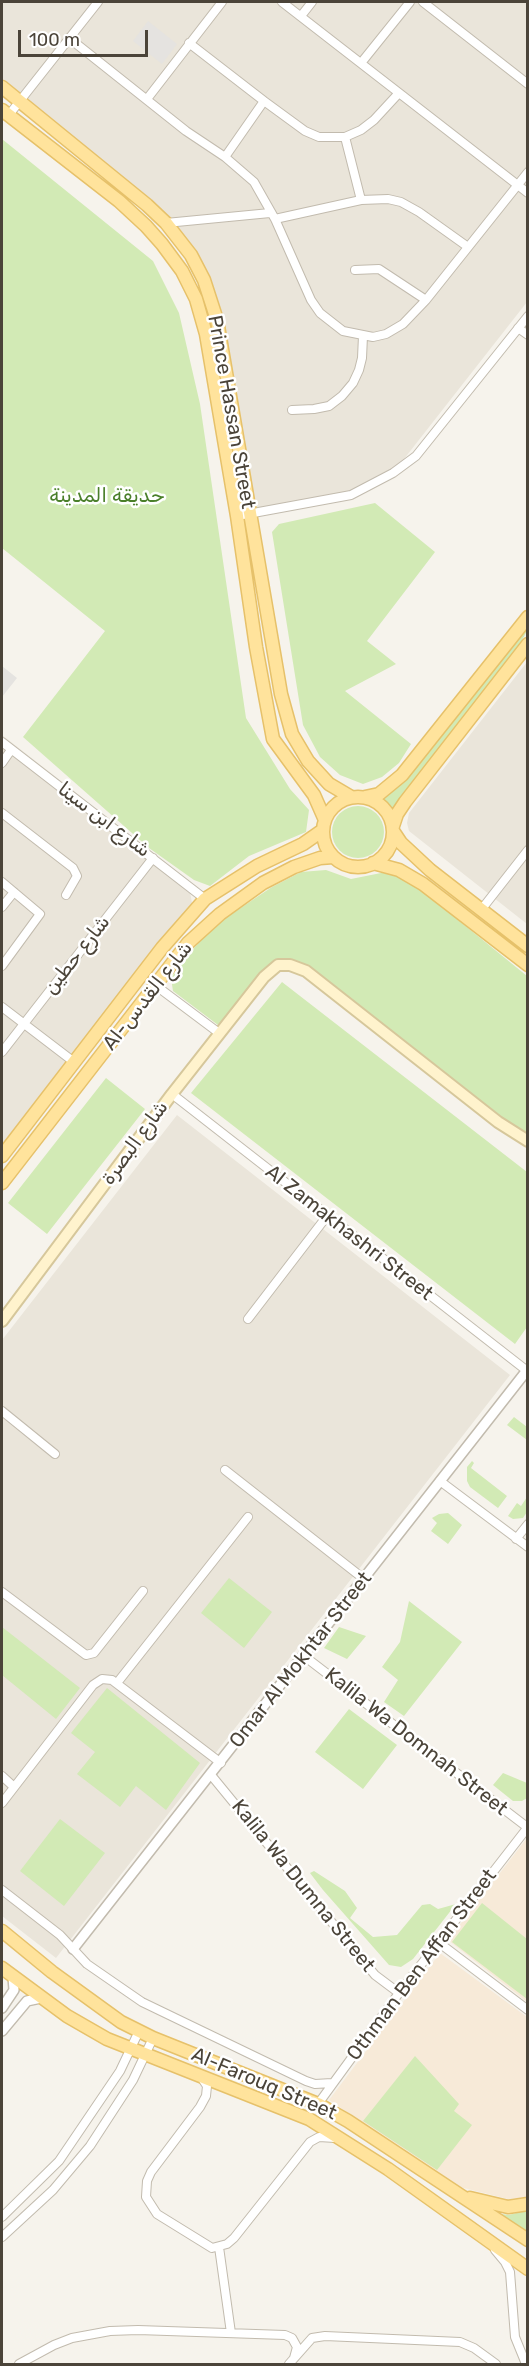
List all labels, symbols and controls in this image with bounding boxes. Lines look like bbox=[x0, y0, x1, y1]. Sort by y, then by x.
scale bar bbox=[21, 18, 152, 56]
text: 100 m bbox=[29, 29, 80, 51]
street label: Prince Hassan Street bbox=[202, 313, 260, 511]
park label: حديقة المدينة bbox=[49, 484, 165, 508]
street label: شارع ابن سينا bbox=[53, 777, 155, 863]
street label: شارع حطين bbox=[39, 911, 115, 999]
street label: Al-شارع القدس bbox=[98, 937, 198, 1055]
street label: شارع البصرة bbox=[96, 1096, 174, 1190]
street label: Al Zamakhashri Street bbox=[260, 1160, 438, 1306]
street label: Omar Al Mokhtar Street bbox=[225, 1567, 377, 1753]
street label: Kalila Wa Domnah Street bbox=[320, 1663, 512, 1821]
street label: Kalila Wa Dumna Street bbox=[226, 1795, 380, 1977]
street label: Othman Ben Affan Street bbox=[342, 1865, 502, 2065]
street label: Al-Farouq Street bbox=[188, 2043, 340, 2125]

